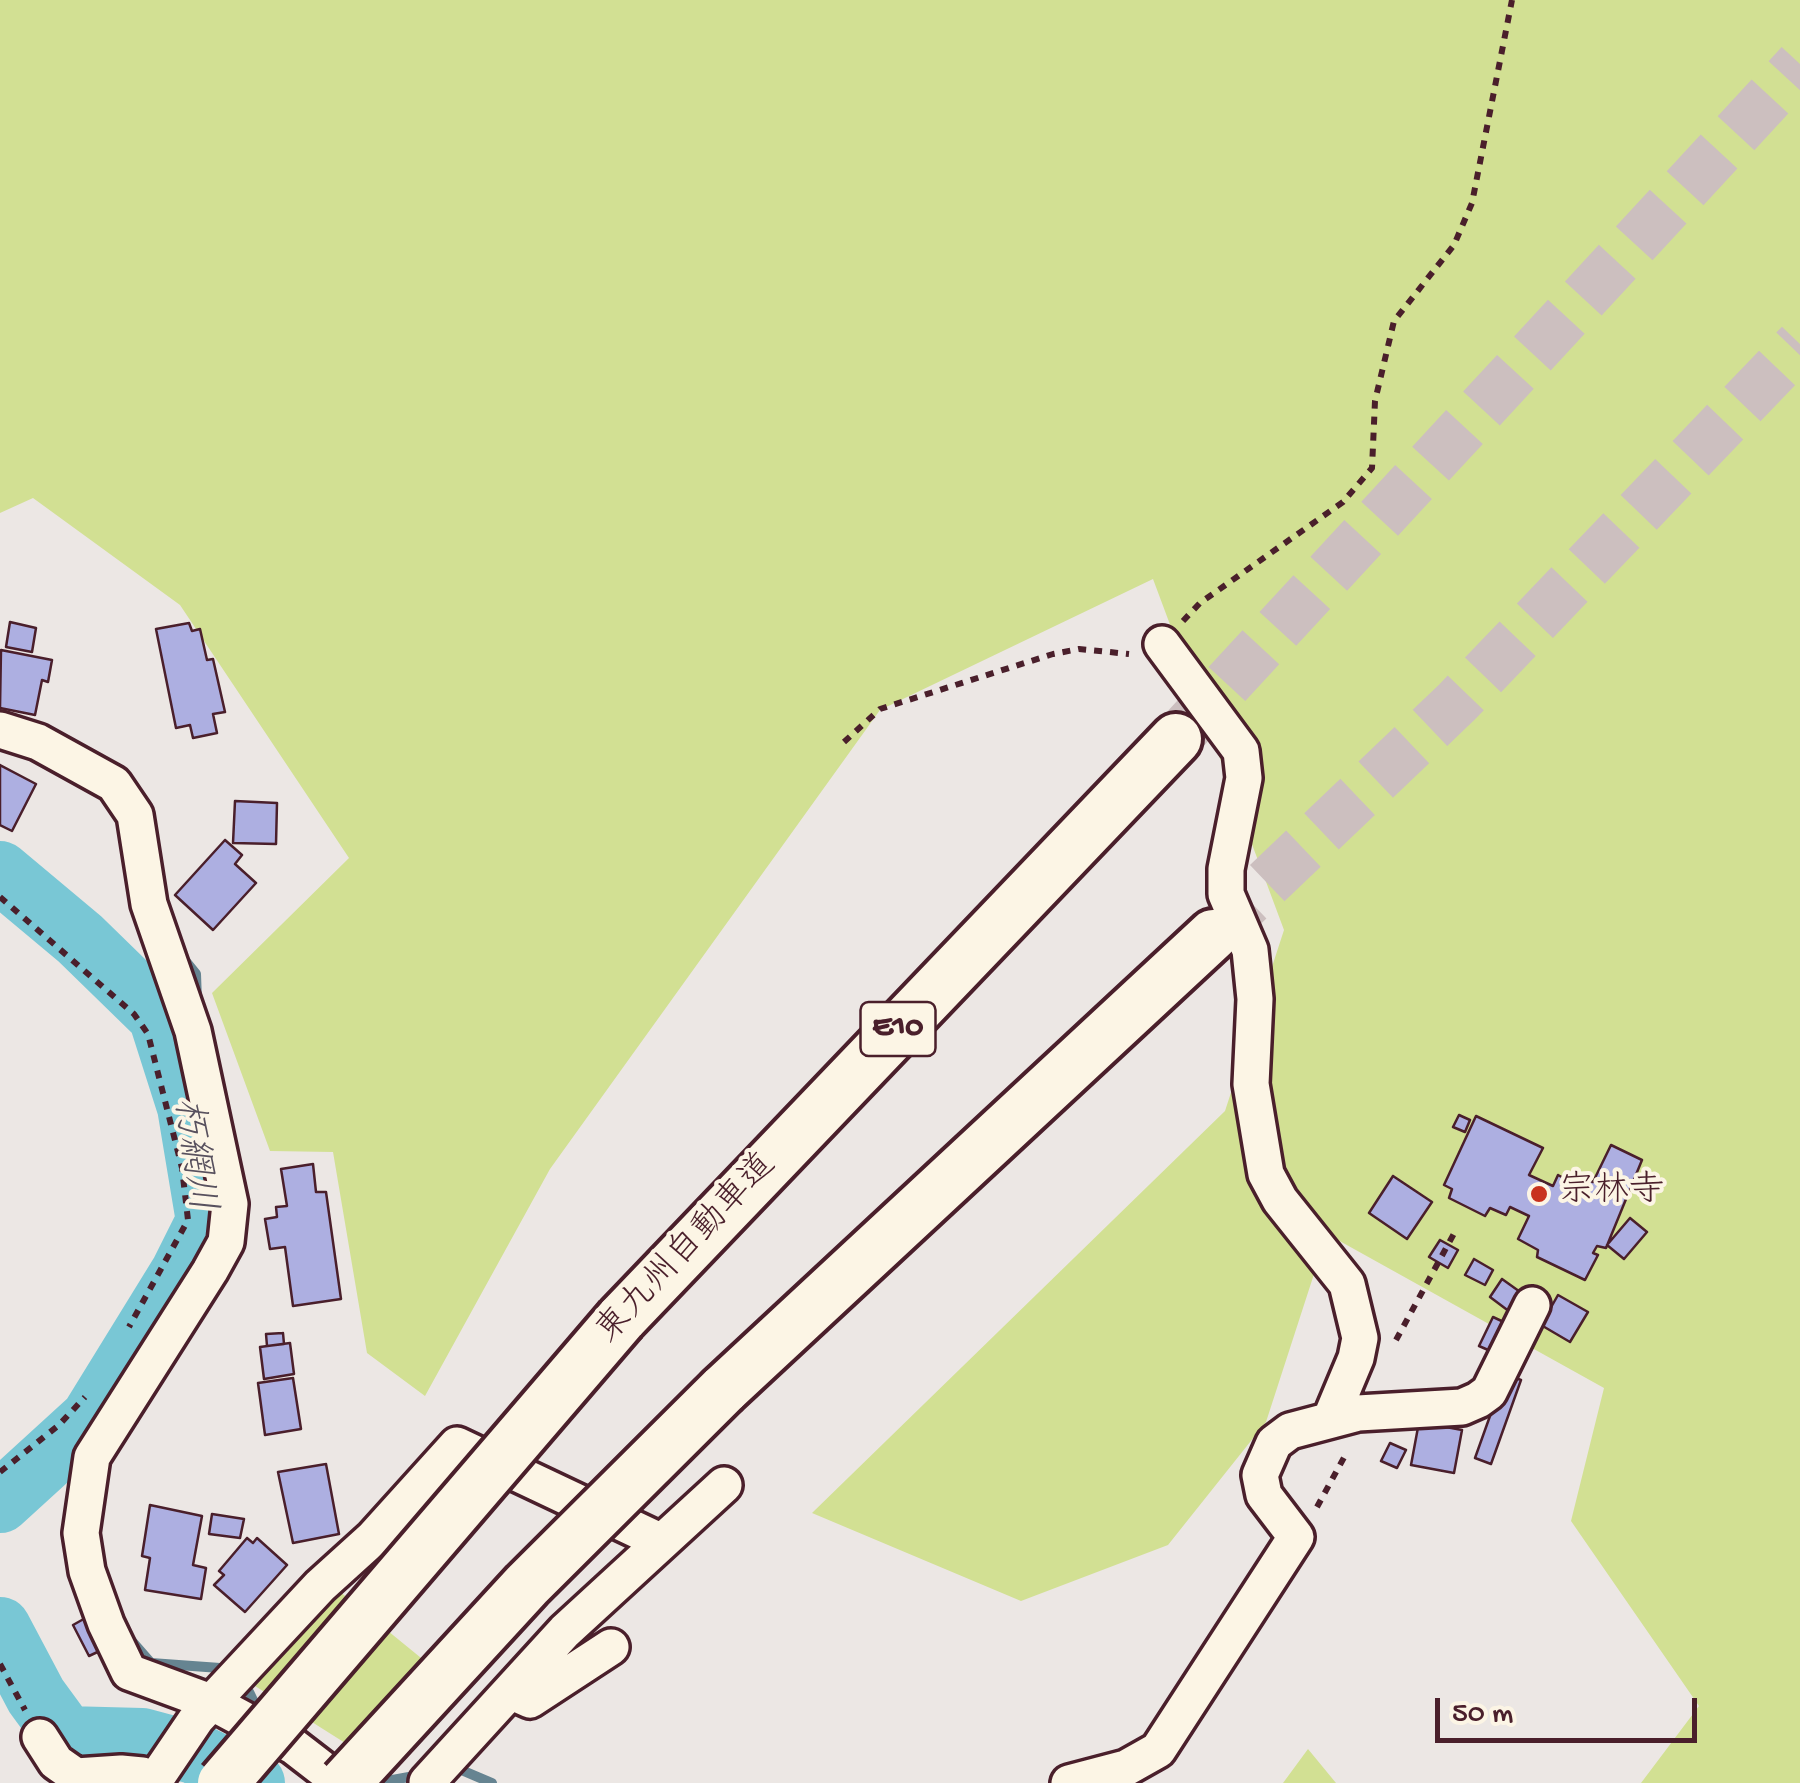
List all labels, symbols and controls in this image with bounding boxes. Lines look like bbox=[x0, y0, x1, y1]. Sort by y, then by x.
road number: E10 bbox=[860, 1002, 936, 1056]
water label: 朽網川 bbox=[160, 1095, 222, 1215]
street label: 東九州自動車道 bbox=[589, 1146, 787, 1354]
place label: 宗林寺 bbox=[1559, 1173, 1664, 1215]
marker: 宗林寺 bbox=[1528, 1183, 1550, 1205]
scale bar bbox=[1440, 1678, 1702, 1740]
text: 50 m bbox=[1452, 1698, 1513, 1733]

